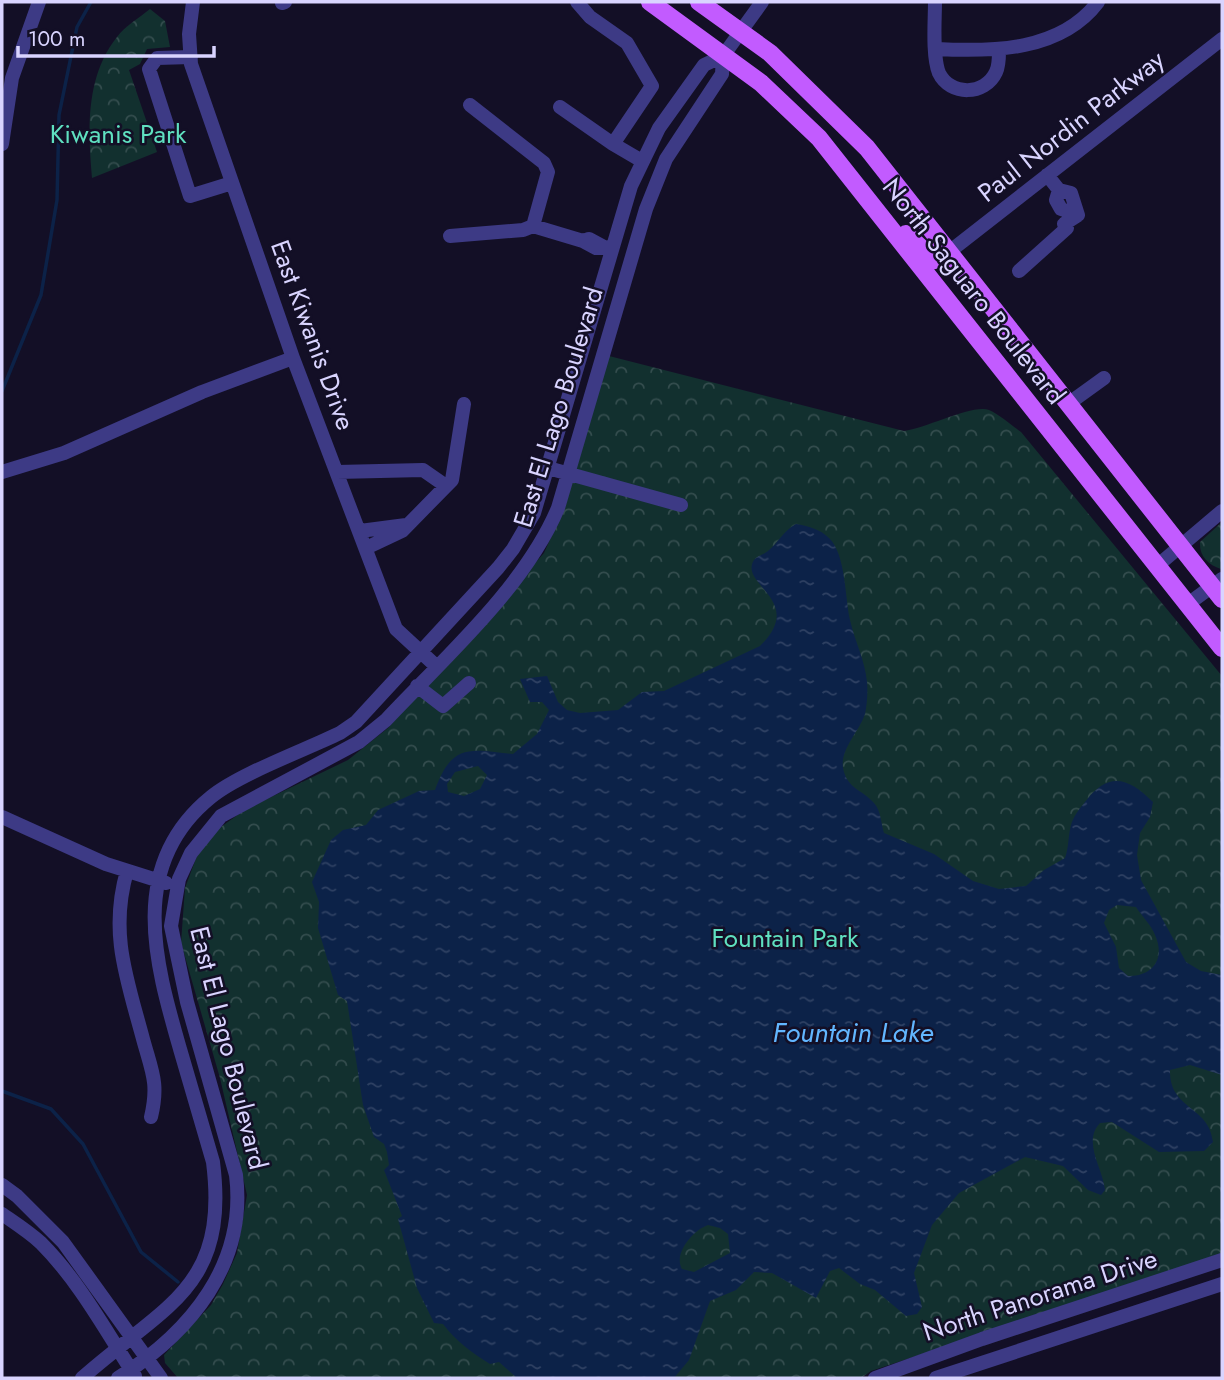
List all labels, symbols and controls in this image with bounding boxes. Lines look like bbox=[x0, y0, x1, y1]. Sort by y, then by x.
scale bar bbox=[18, 14, 214, 58]
text: 100 m bbox=[28, 24, 85, 54]
street label: Paul Nordin Parkway bbox=[969, 41, 1173, 211]
park label: Kiwanis Park bbox=[50, 115, 187, 153]
street label: North Saguaro Boulevard bbox=[873, 170, 1075, 412]
street label: East Kiwanis Drive bbox=[261, 235, 365, 435]
street label: East El Lago Boulevard bbox=[503, 282, 613, 532]
park label: Fountain Park bbox=[711, 919, 859, 957]
street label: East El Lago Boulevard bbox=[180, 922, 278, 1174]
water label: Fountain Lake bbox=[772, 1012, 934, 1053]
street label: North Panorama Drive bbox=[918, 1239, 1162, 1351]

